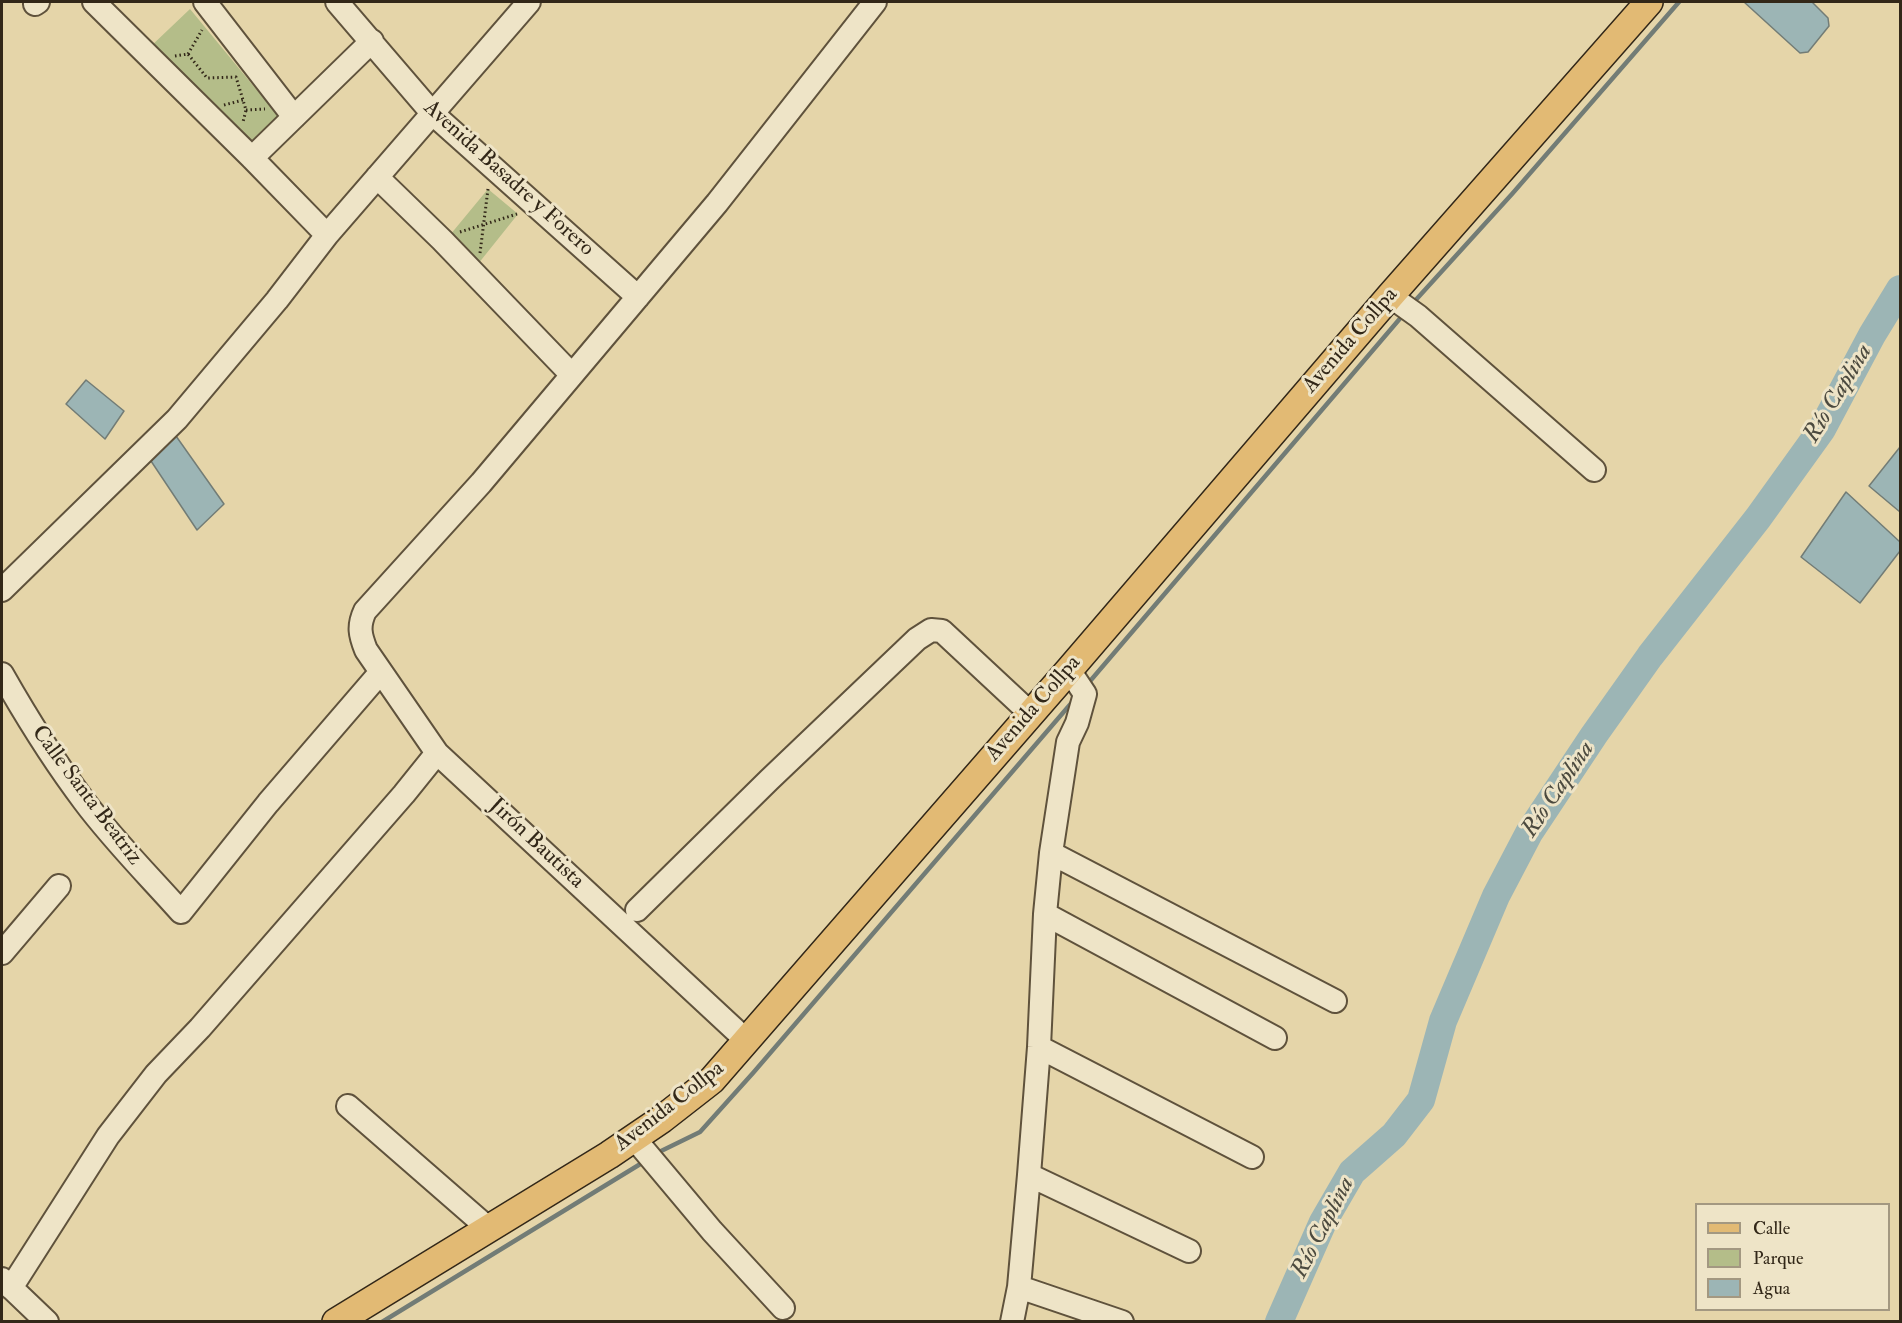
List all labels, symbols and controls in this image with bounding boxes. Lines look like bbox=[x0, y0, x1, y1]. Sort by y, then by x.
street label: Avenida Basadre y Forero bbox=[417, 95, 599, 263]
street label: Avenida Collpa bbox=[1298, 283, 1404, 399]
water label: Río Caplina bbox=[1798, 340, 1880, 448]
street label: Avenida Collpa bbox=[981, 651, 1087, 767]
street label: Calle Santa Beatriz bbox=[25, 721, 147, 871]
water label: Río Caplina bbox=[1516, 737, 1602, 843]
street label: Jirón Bautista bbox=[483, 793, 589, 895]
street label: Avenida Collpa bbox=[610, 1056, 730, 1158]
water label: Río Caplina bbox=[1286, 1173, 1362, 1283]
legend bbox=[1695, 1203, 1890, 1311]
text: Calle bbox=[1753, 1217, 1790, 1240]
text: Parque bbox=[1753, 1247, 1803, 1270]
text: Agua bbox=[1753, 1277, 1790, 1300]

